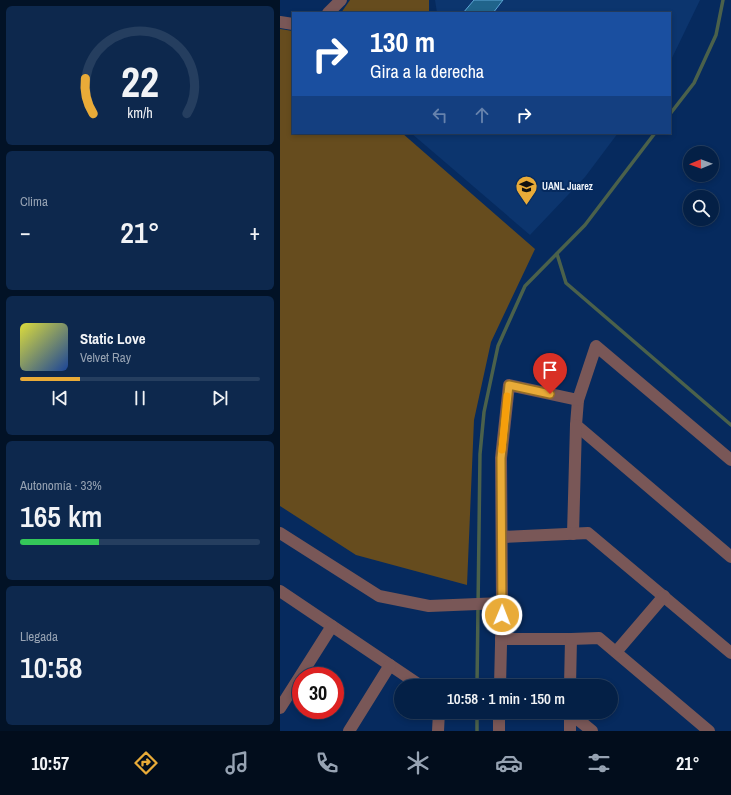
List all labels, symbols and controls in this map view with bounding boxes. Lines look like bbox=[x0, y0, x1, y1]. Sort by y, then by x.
text: 130 m bbox=[370, 23, 435, 61]
icon: right bbox=[304, 28, 356, 80]
text: 22 bbox=[121, 53, 159, 109]
text: Gira a la derecha bbox=[370, 59, 484, 84]
text: km/h bbox=[127, 102, 153, 121]
icon: left bbox=[429, 104, 451, 126]
icon: ahead bbox=[471, 104, 493, 126]
icon: right bbox=[513, 104, 535, 126]
north arrow bbox=[683, 146, 719, 182]
map controls bbox=[683, 146, 719, 226]
school or university icon: UANL Juarez bbox=[514, 173, 540, 206]
place label: UANL Juarez bbox=[542, 180, 593, 193]
button: search bbox=[683, 190, 719, 226]
text: Clima bbox=[20, 193, 48, 210]
text: 21° bbox=[120, 212, 160, 252]
text: − bbox=[20, 217, 31, 247]
text: + bbox=[249, 217, 260, 247]
text: Static Love bbox=[80, 328, 146, 349]
text: Velvet Ray bbox=[80, 349, 131, 366]
pin bbox=[533, 353, 567, 394]
icon: arrive bbox=[539, 359, 561, 381]
icon: previous bbox=[49, 387, 71, 409]
icon: pause bbox=[129, 387, 151, 409]
icon: next bbox=[209, 387, 231, 409]
text: Autonomía · 33% bbox=[20, 477, 102, 494]
text: 165 km bbox=[20, 496, 102, 536]
position arrow bbox=[481, 594, 523, 636]
text: Llegada bbox=[20, 628, 58, 645]
text: 10:58 bbox=[20, 647, 82, 687]
speed limit sign: 30 bbox=[292, 667, 344, 719]
text: 10:58 · 1 min · 150 m bbox=[447, 688, 565, 709]
icon: directions bbox=[132, 749, 160, 777]
icon: music bbox=[223, 749, 251, 777]
icon: phone bbox=[313, 749, 341, 777]
icon: climate bbox=[404, 749, 432, 777]
icon: car bbox=[495, 749, 523, 777]
icon: filters bbox=[585, 749, 613, 777]
text: 10:57 bbox=[31, 751, 69, 776]
text: 21° bbox=[676, 751, 700, 776]

